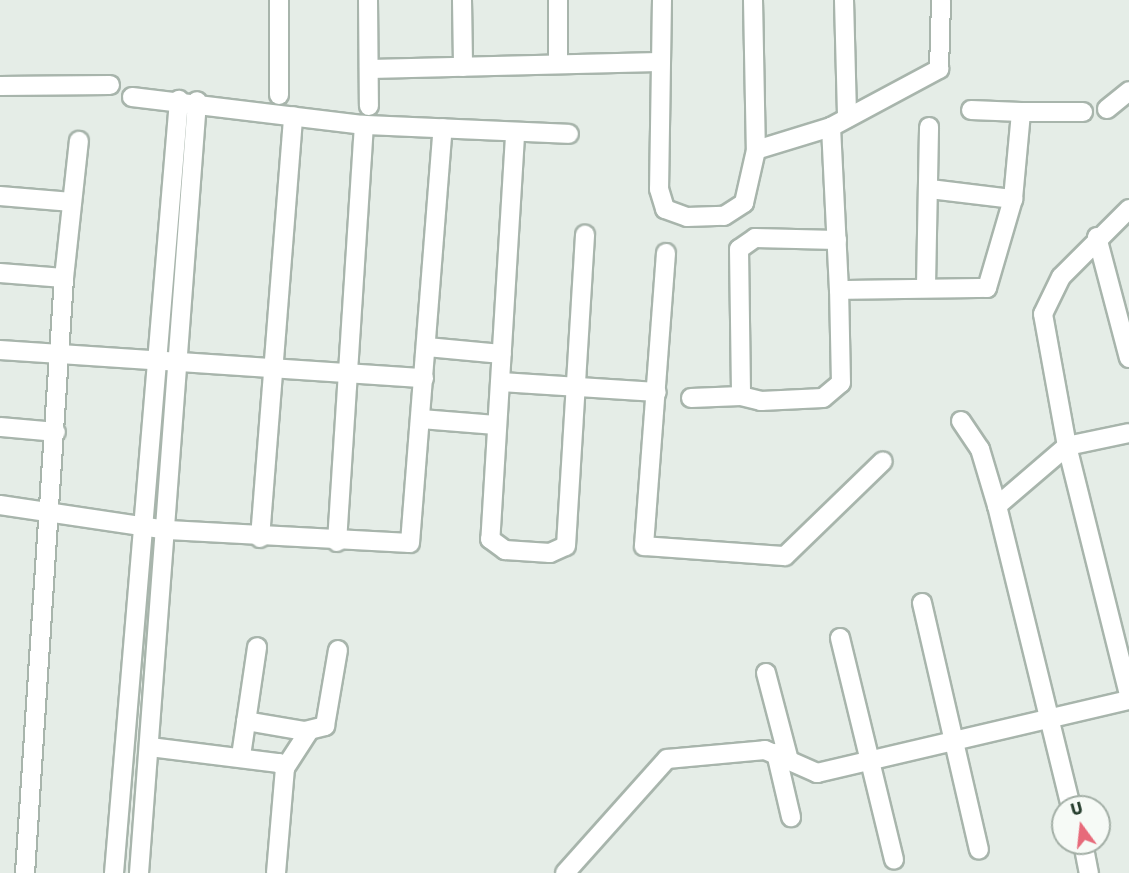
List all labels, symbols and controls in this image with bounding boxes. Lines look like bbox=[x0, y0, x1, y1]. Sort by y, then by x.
north arrow bbox=[1051, 795, 1111, 855]
text: U bbox=[1069, 798, 1085, 820]

